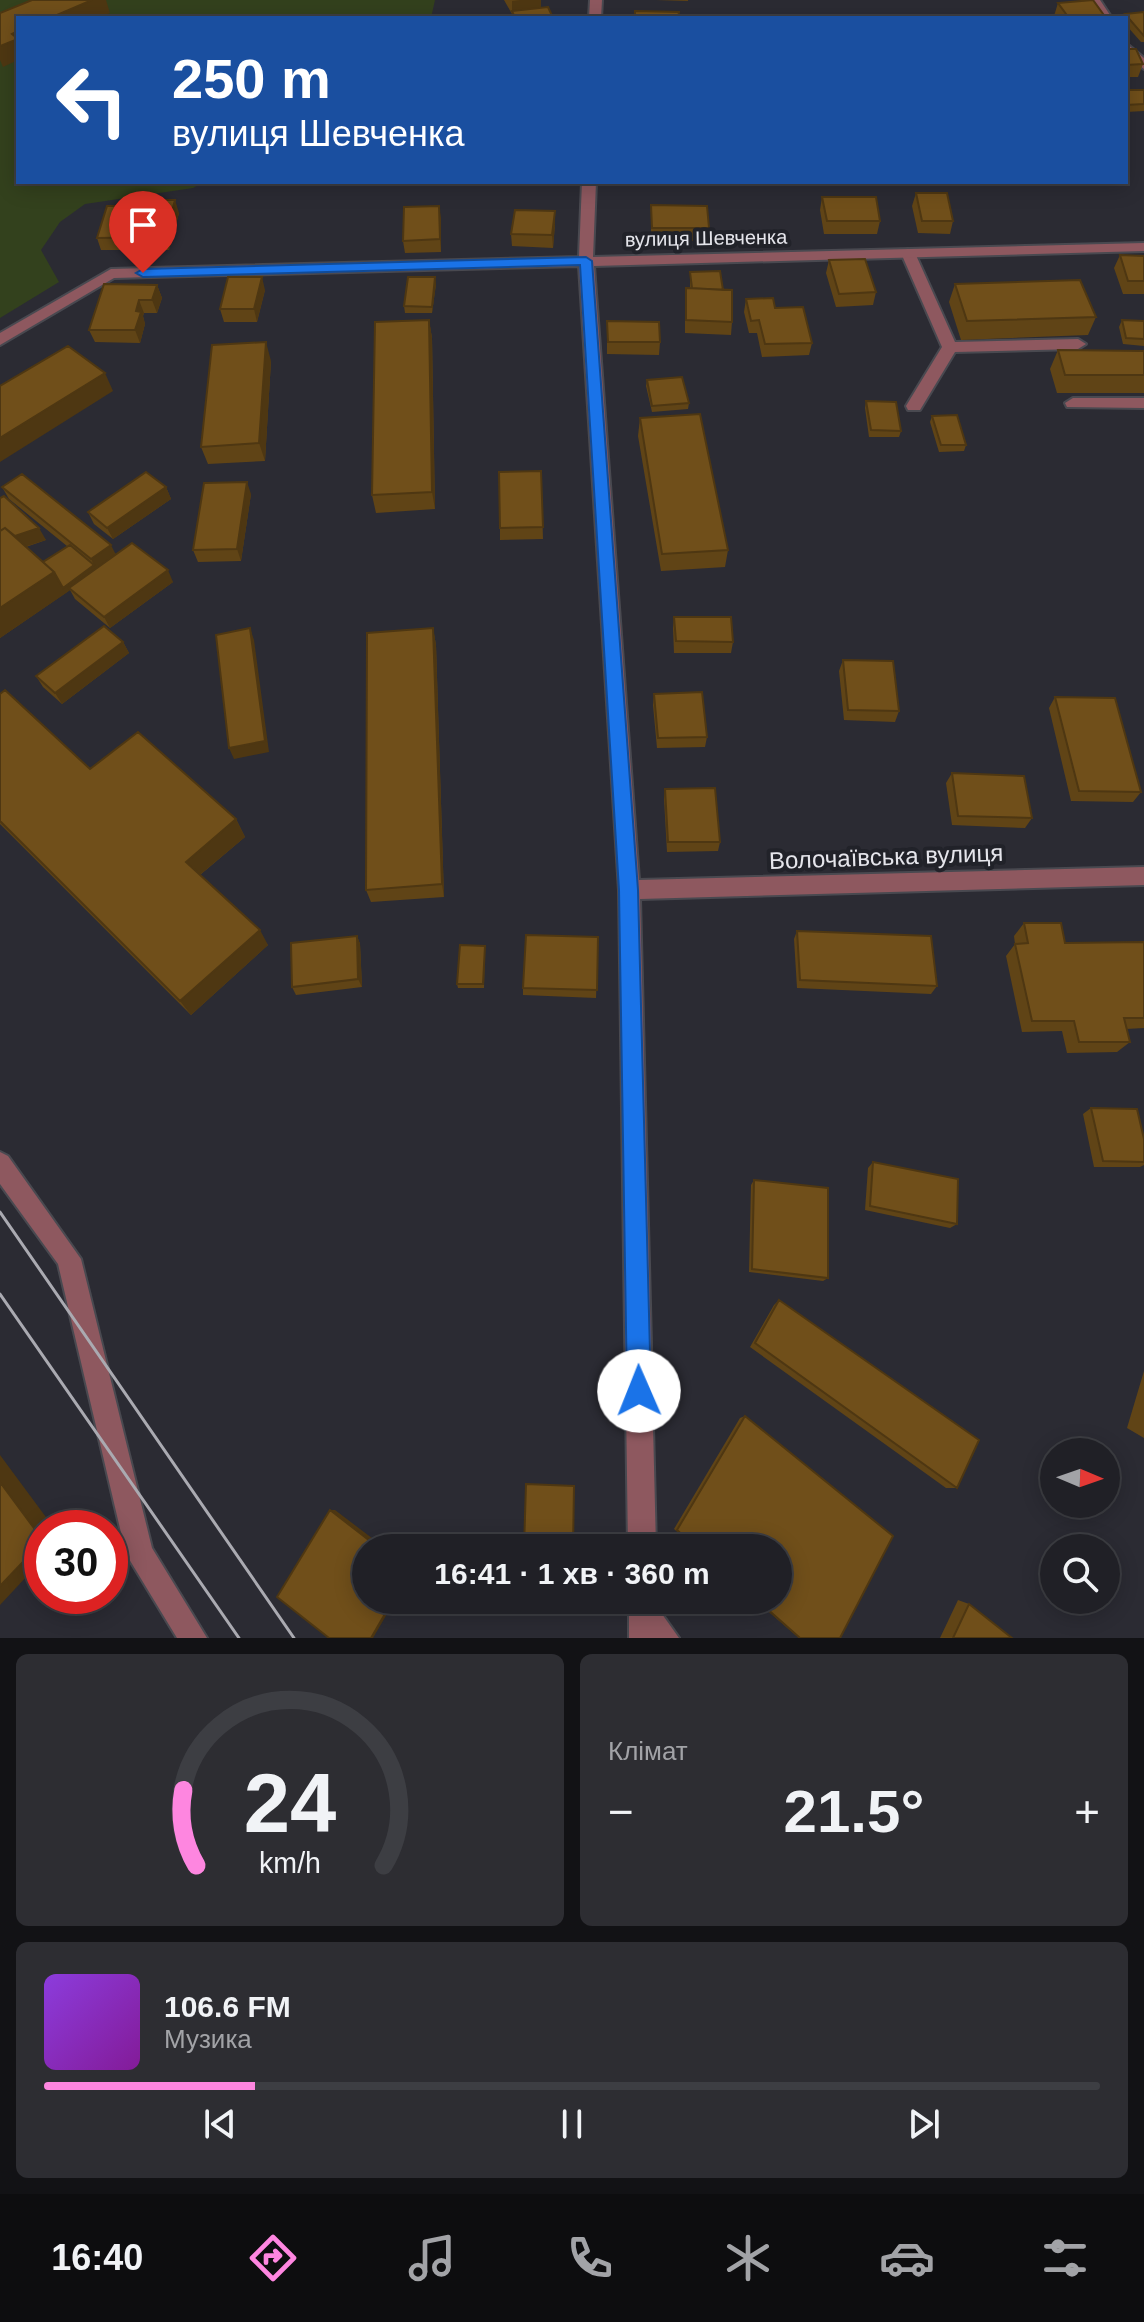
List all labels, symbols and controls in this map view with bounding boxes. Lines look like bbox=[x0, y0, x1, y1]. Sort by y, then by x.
text: 250 m bbox=[172, 47, 331, 110]
icon: left bbox=[40, 48, 144, 152]
text: вулиця Шевченка bbox=[172, 113, 465, 154]
pin bbox=[109, 191, 177, 273]
icon: arrive bbox=[121, 203, 165, 247]
street label: вулиця Шевченка bbox=[625, 226, 788, 250]
street label: Волочаївська вулиця bbox=[768, 839, 1004, 874]
position arrow bbox=[597, 1349, 681, 1433]
north arrow bbox=[1040, 1438, 1120, 1518]
map controls bbox=[1040, 1438, 1120, 1614]
speed limit sign: 30 bbox=[24, 1510, 128, 1614]
button: search bbox=[1040, 1534, 1120, 1614]
text: 16:41 · 1 хв · 360 m bbox=[434, 1557, 710, 1590]
text: Клімат bbox=[608, 1736, 688, 1766]
text: 24 bbox=[244, 1757, 336, 1850]
text: 21.5° bbox=[784, 1778, 924, 1845]
text: − bbox=[608, 1787, 634, 1836]
text: + bbox=[1074, 1787, 1100, 1836]
text: km/h bbox=[259, 1847, 321, 1879]
text: 106.6 FM bbox=[164, 1990, 291, 2023]
text: Музика bbox=[164, 2024, 252, 2054]
icon: previous bbox=[198, 2102, 242, 2146]
icon: pause bbox=[550, 2102, 594, 2146]
icon: next bbox=[902, 2102, 946, 2146]
icon: directions bbox=[245, 2230, 301, 2286]
icon: music bbox=[404, 2230, 460, 2286]
icon: phone bbox=[562, 2230, 618, 2286]
icon: climate bbox=[720, 2230, 776, 2286]
icon: car bbox=[879, 2230, 935, 2286]
icon: filters bbox=[1037, 2230, 1093, 2286]
text: 16:40 bbox=[51, 2237, 143, 2278]

